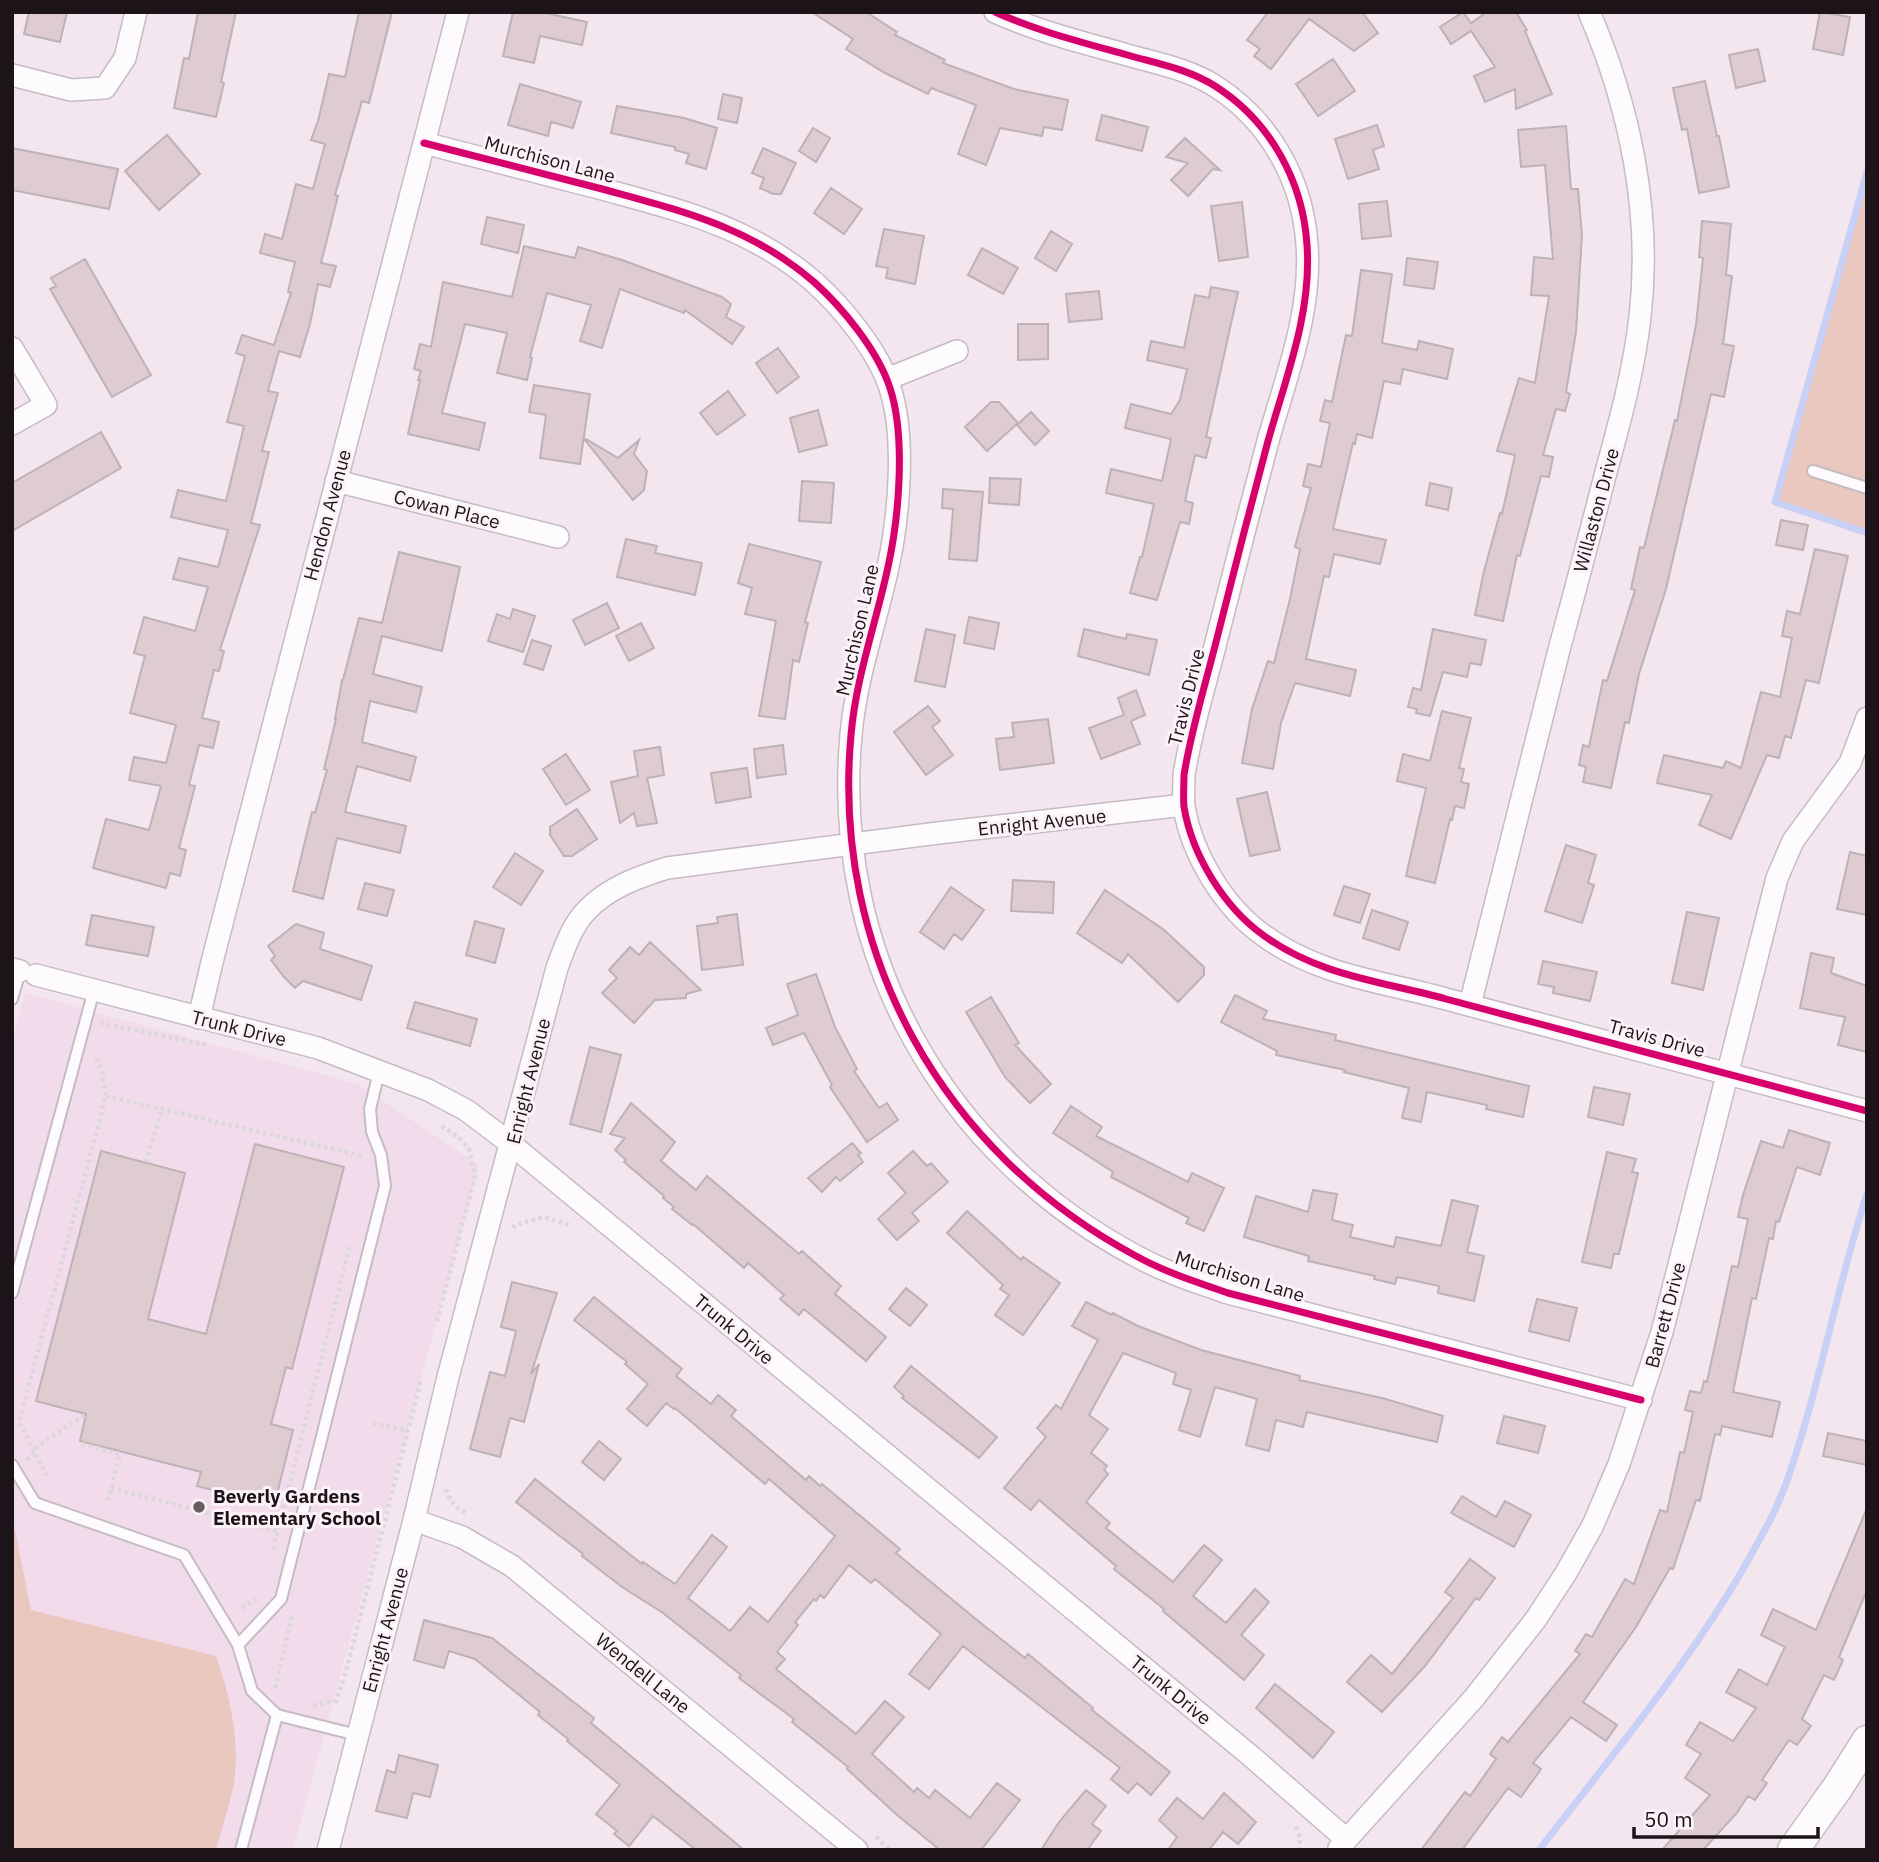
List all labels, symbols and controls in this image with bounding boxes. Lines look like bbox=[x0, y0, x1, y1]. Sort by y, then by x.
street label: Murchison Lane bbox=[482, 130, 618, 188]
street label: Willaston Drive bbox=[1568, 445, 1624, 575]
street label: Hendon Avenue bbox=[298, 447, 356, 583]
street label: Cowan Place bbox=[391, 484, 503, 534]
street label: Murchison Lane bbox=[830, 562, 884, 698]
street label: Travis Drive bbox=[1162, 646, 1210, 748]
street label: Enright Avenue bbox=[977, 803, 1107, 841]
street label: Trunk Drive bbox=[189, 1005, 289, 1051]
street label: Travis Drive bbox=[1606, 1014, 1708, 1062]
street label: Enright Avenue bbox=[501, 1016, 555, 1146]
street label: Murchison Lane bbox=[1172, 1245, 1308, 1307]
street label: Barrett Drive bbox=[1639, 1259, 1691, 1371]
street label: Trunk Drive bbox=[689, 1289, 779, 1369]
place label: Beverly Gardens Elementary School bbox=[213, 1484, 381, 1530]
marker: Beverly Gardens Elementary School bbox=[191, 1499, 207, 1515]
street label: Enright Avenue bbox=[357, 1565, 413, 1695]
street label: Wendell Lane bbox=[591, 1628, 695, 1718]
street label: Trunk Drive bbox=[1126, 1650, 1216, 1730]
scale bar bbox=[1634, 1796, 1818, 1840]
text: 50 m bbox=[1644, 1805, 1693, 1833]

